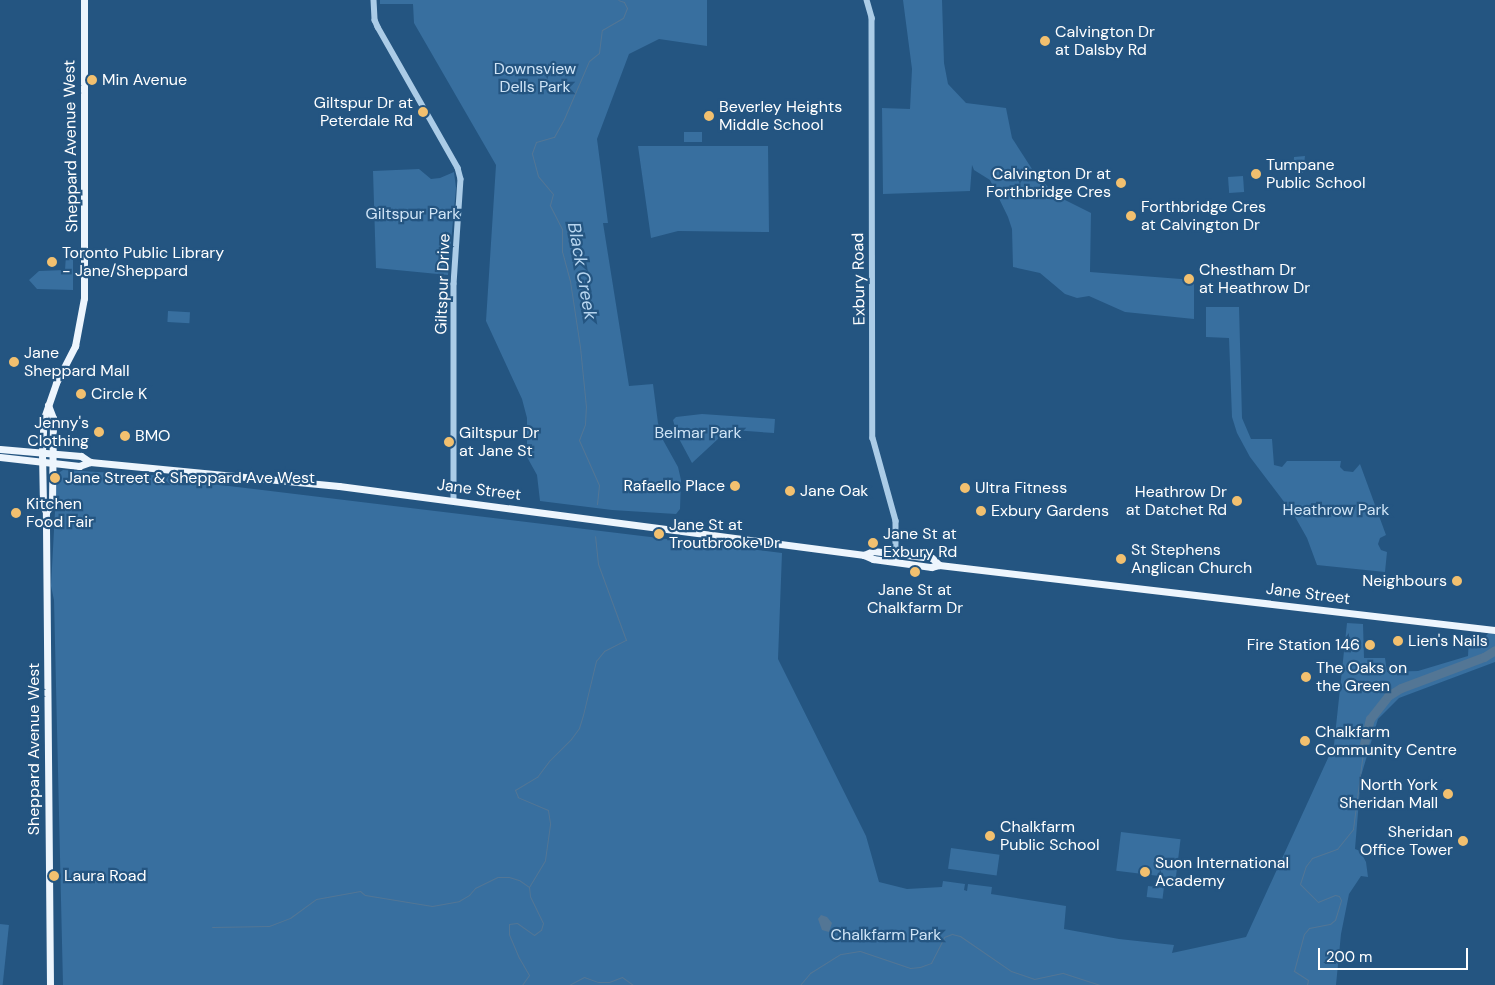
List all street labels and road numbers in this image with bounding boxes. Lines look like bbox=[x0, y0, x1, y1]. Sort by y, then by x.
street label: Sheppard Avenue West bbox=[60, 60, 82, 232]
street label: Giltspur Drive bbox=[432, 233, 454, 335]
street label: Exbury Road bbox=[849, 233, 869, 325]
street label: Jane Street bbox=[436, 475, 522, 505]
street label: Jane Street bbox=[1265, 579, 1351, 609]
street label: Sheppard Avenue West bbox=[24, 663, 44, 835]

